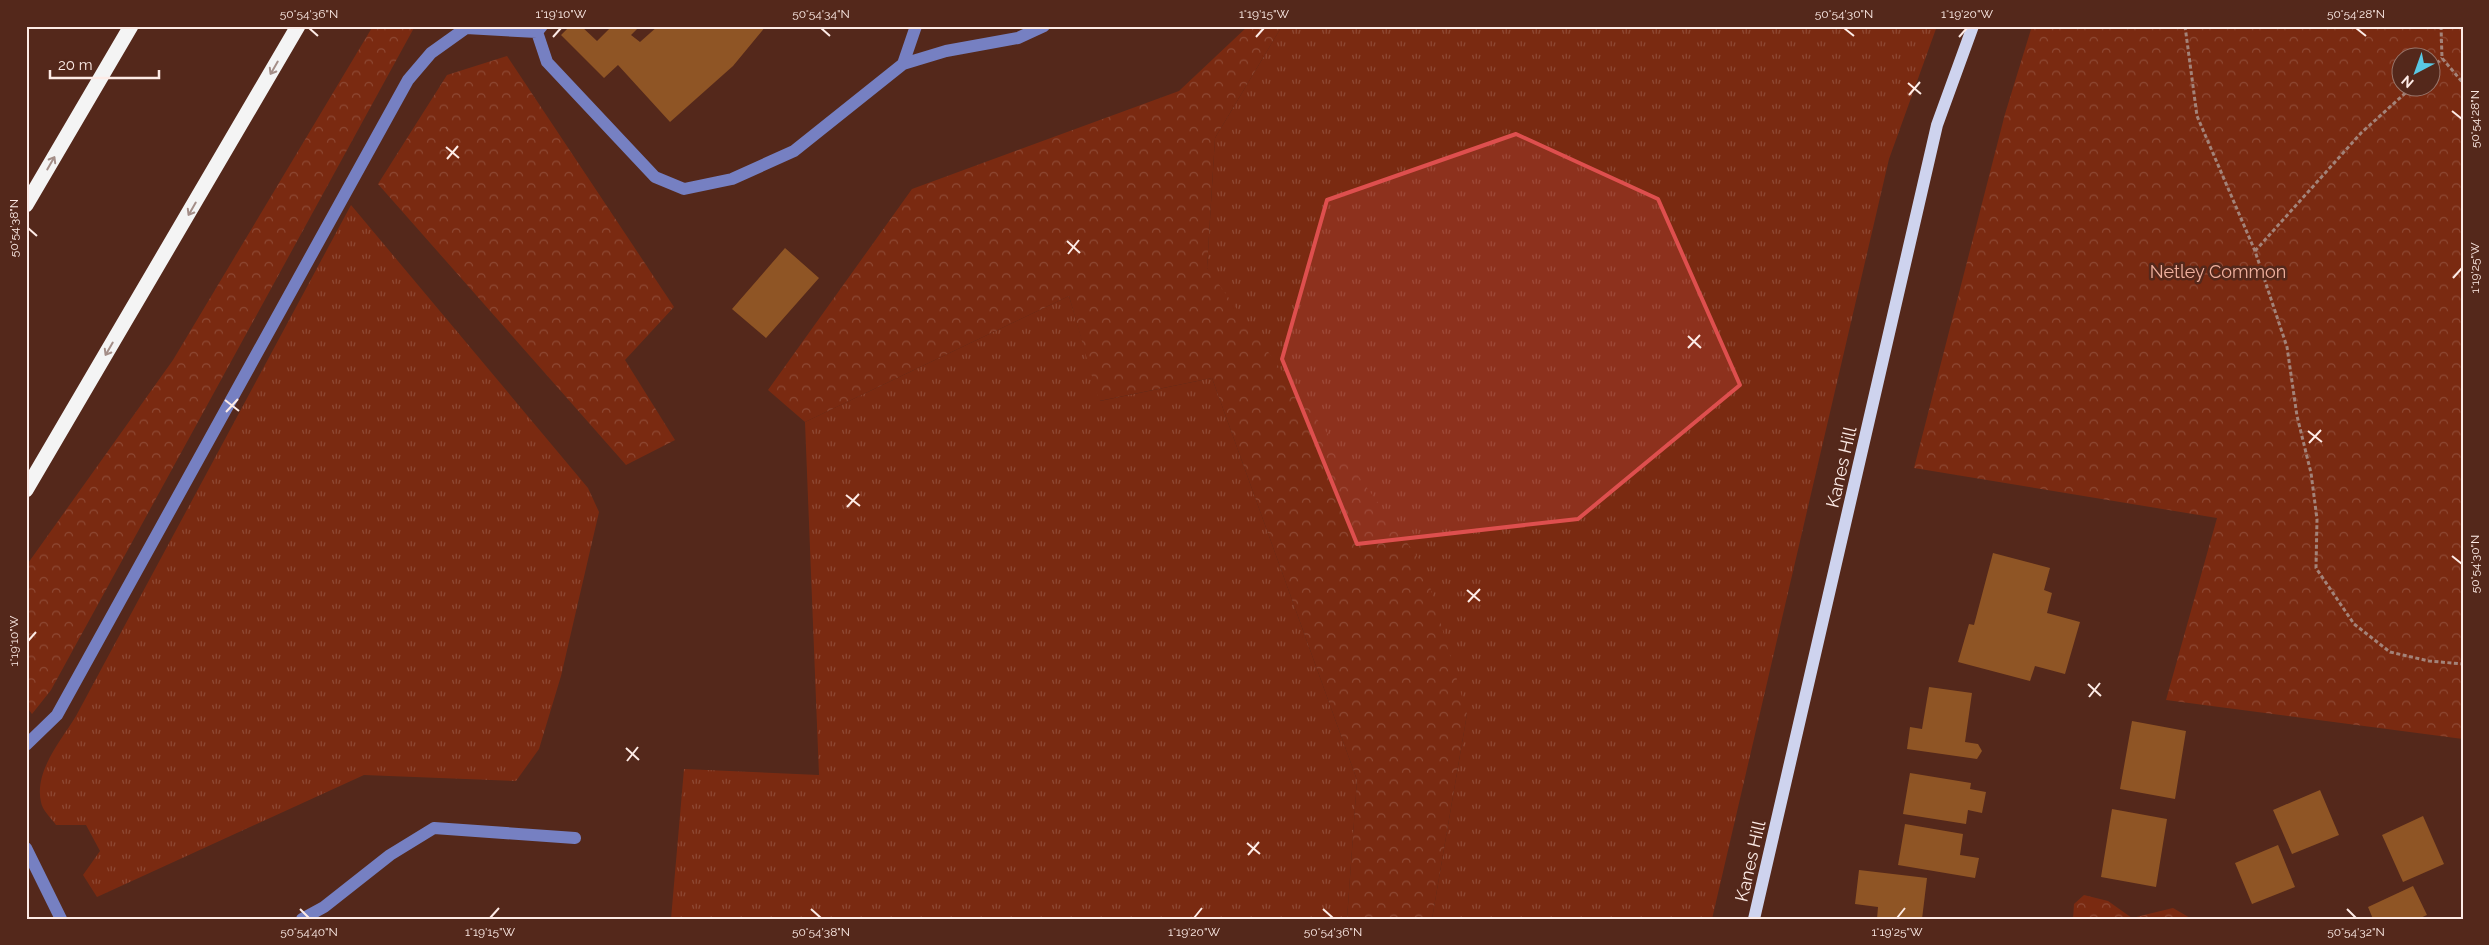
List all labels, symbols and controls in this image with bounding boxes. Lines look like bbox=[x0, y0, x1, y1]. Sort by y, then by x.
text: 50°54'36"N bbox=[280, 7, 338, 21]
text: 1°19'10"W bbox=[536, 7, 587, 21]
text: 50°54'34"N bbox=[792, 7, 850, 21]
text: 1°19'15"W bbox=[1239, 7, 1289, 21]
text: 50°54'30"N bbox=[1815, 7, 1873, 21]
text: 1°19'20"W bbox=[1941, 7, 1993, 21]
text: 50°54'28"N bbox=[2327, 7, 2385, 21]
scale bar bbox=[50, 48, 159, 80]
north arrow bbox=[2392, 48, 2442, 98]
text: 20 m bbox=[58, 56, 93, 74]
one-way arrow bbox=[268, 61, 278, 75]
text: N bbox=[2398, 72, 2417, 91]
text: 50°54'28"N bbox=[2468, 90, 2482, 148]
one-way arrow bbox=[46, 156, 56, 171]
text: 50°54'38"N bbox=[7, 199, 21, 257]
one-way arrow bbox=[186, 201, 196, 215]
text: 1°19'25"W bbox=[2468, 242, 2482, 294]
park label: Netley Common bbox=[2150, 261, 2286, 282]
one-way arrow bbox=[104, 341, 114, 355]
street label: Kanes Hill bbox=[1821, 424, 1861, 510]
text: 50°54'30"N bbox=[2468, 535, 2482, 593]
text: 1°19'10"W bbox=[7, 615, 21, 666]
street label: Kanes Hill bbox=[1730, 818, 1770, 904]
text: 50°54'40"N bbox=[280, 925, 338, 939]
text: 1°19'15"W bbox=[465, 925, 515, 939]
text: 50°54'38"N bbox=[792, 925, 850, 939]
text: 1°19'20"W bbox=[1168, 925, 1220, 939]
text: 50°54'36"N bbox=[1304, 925, 1362, 939]
text: 1°19'25"W bbox=[1871, 925, 1923, 939]
text: 50°54'32"N bbox=[2327, 925, 2385, 939]

